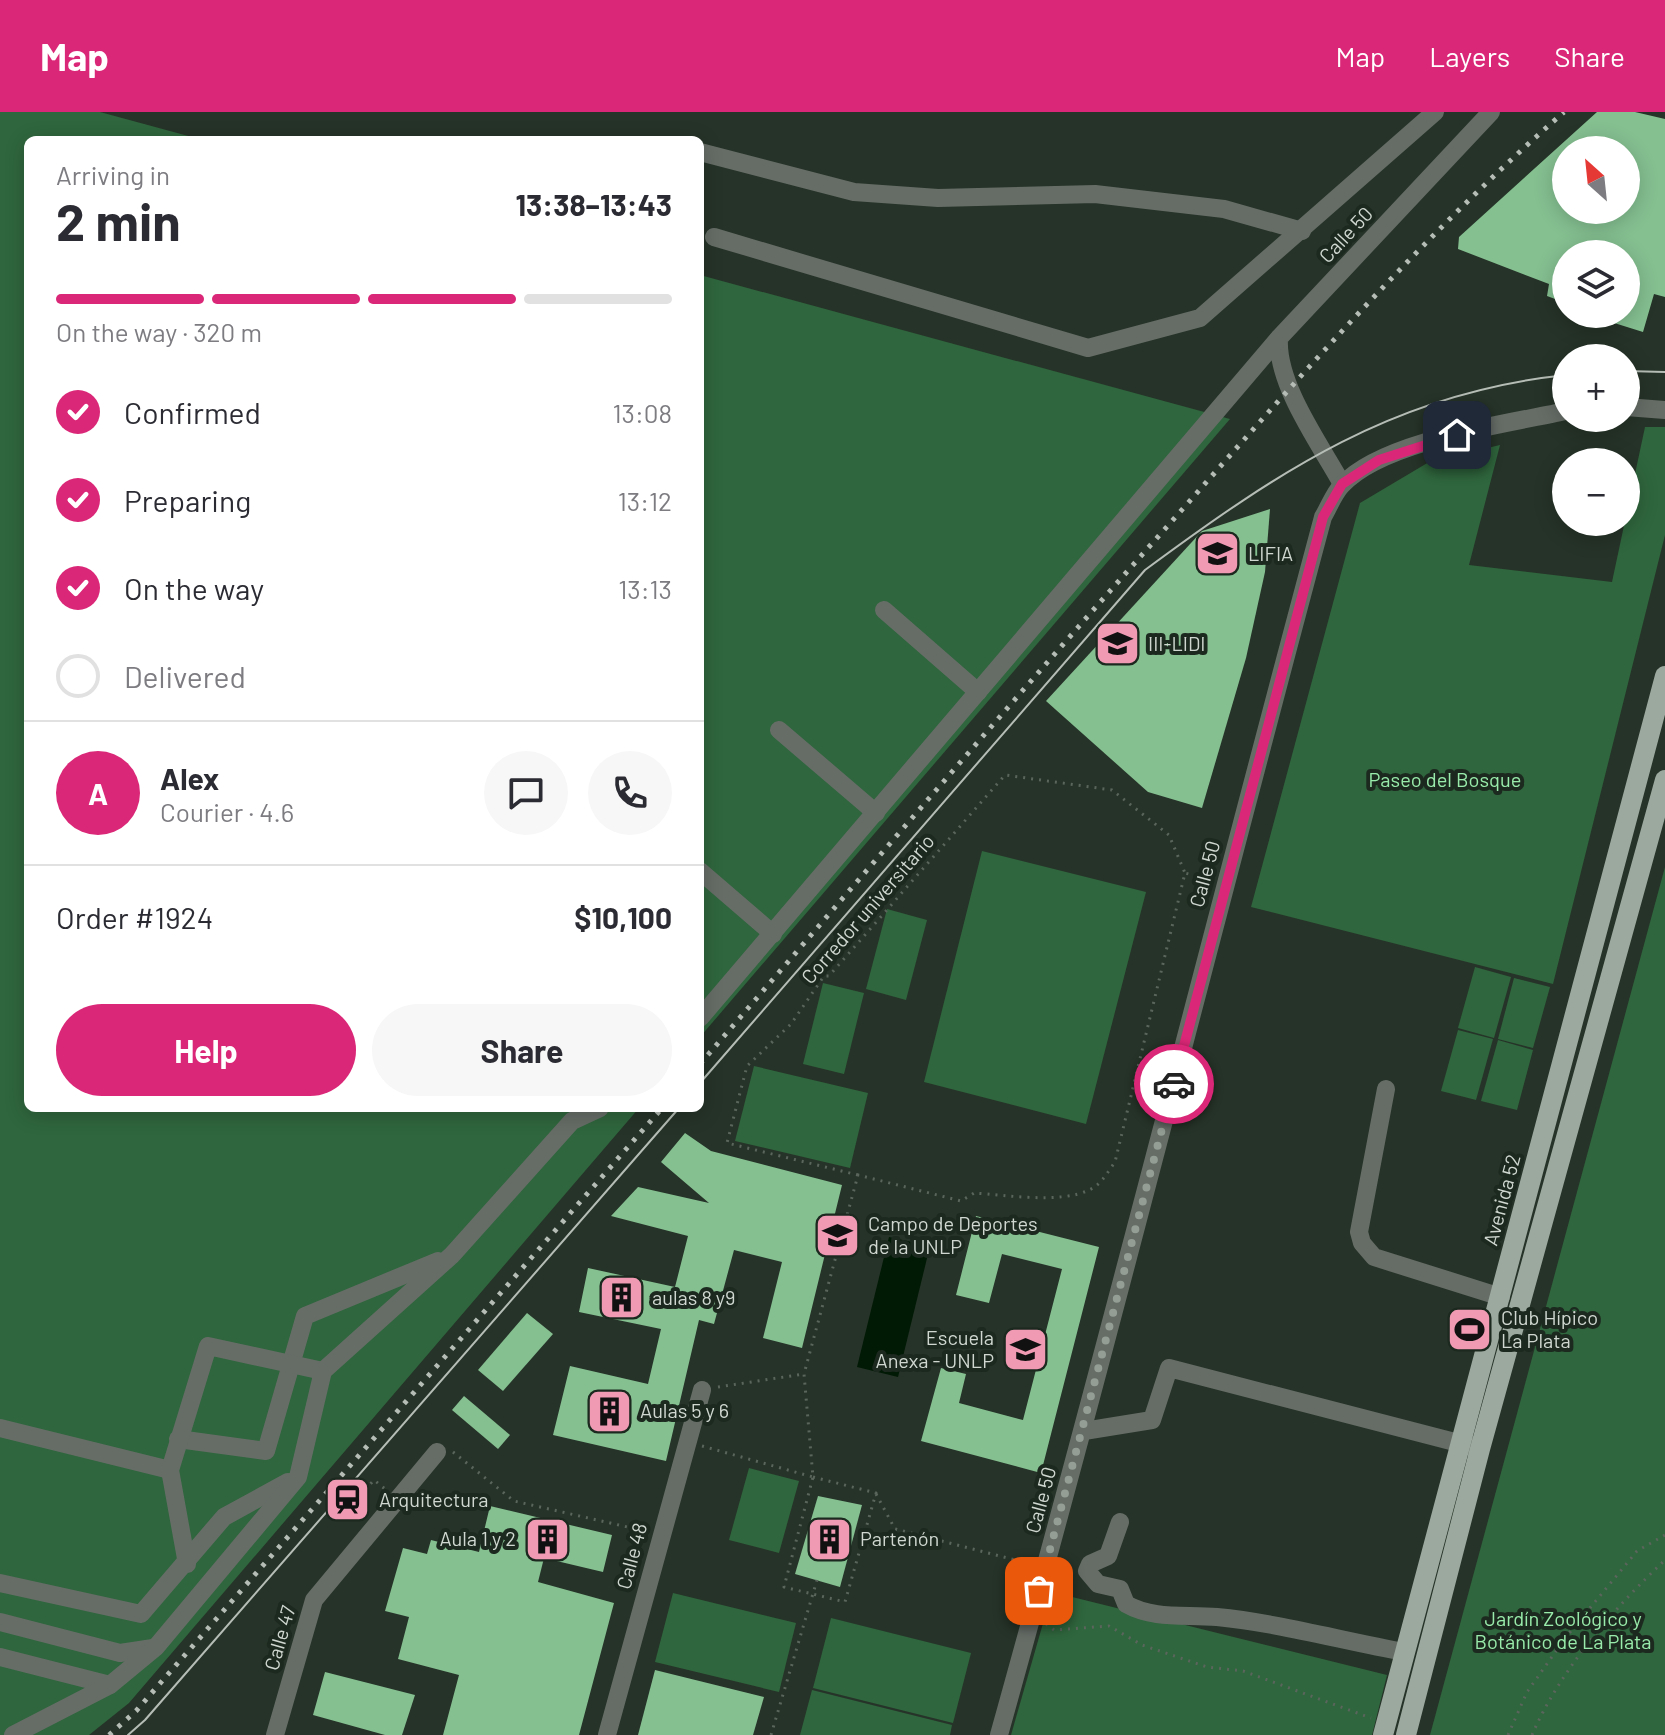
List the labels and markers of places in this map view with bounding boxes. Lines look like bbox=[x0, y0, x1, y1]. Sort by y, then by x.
pin bbox=[1423, 401, 1491, 469]
school or university icon: LIFIA bbox=[1193, 530, 1241, 578]
place label: LIFIA bbox=[1248, 541, 1293, 565]
school or university icon: III-LIDI bbox=[1093, 620, 1141, 668]
place label: III-LIDI bbox=[1148, 631, 1206, 655]
place label: Campo de Deportes de la UNLP bbox=[868, 1211, 1038, 1258]
school or university icon: Campo de Deportes de la UNLP bbox=[813, 1212, 861, 1260]
building icon: aulas 8 y9 bbox=[597, 1274, 645, 1322]
place label: aulas 8 y9 bbox=[652, 1285, 735, 1309]
sports icon: Club Hípico La Plata bbox=[1446, 1305, 1494, 1353]
place label: Club Hípico La Plata bbox=[1501, 1305, 1598, 1352]
place label: Escuela Anexa - UNLP bbox=[876, 1325, 994, 1372]
school or university icon: Escuela Anexa - UNLP bbox=[1001, 1325, 1049, 1373]
building icon: Aulas 5 y 6 bbox=[585, 1387, 633, 1435]
place label: Aulas 5 y 6 bbox=[640, 1398, 729, 1422]
station icon: Arquitectura bbox=[324, 1476, 372, 1524]
place label: Arquitectura bbox=[379, 1487, 489, 1511]
building icon: Aula 1 y 2 bbox=[523, 1515, 571, 1563]
building icon: Partenón bbox=[805, 1515, 853, 1563]
place label: Aula 1 y 2 bbox=[439, 1526, 516, 1550]
place label: Partenón bbox=[860, 1526, 939, 1550]
pin bbox=[1005, 1557, 1073, 1625]

